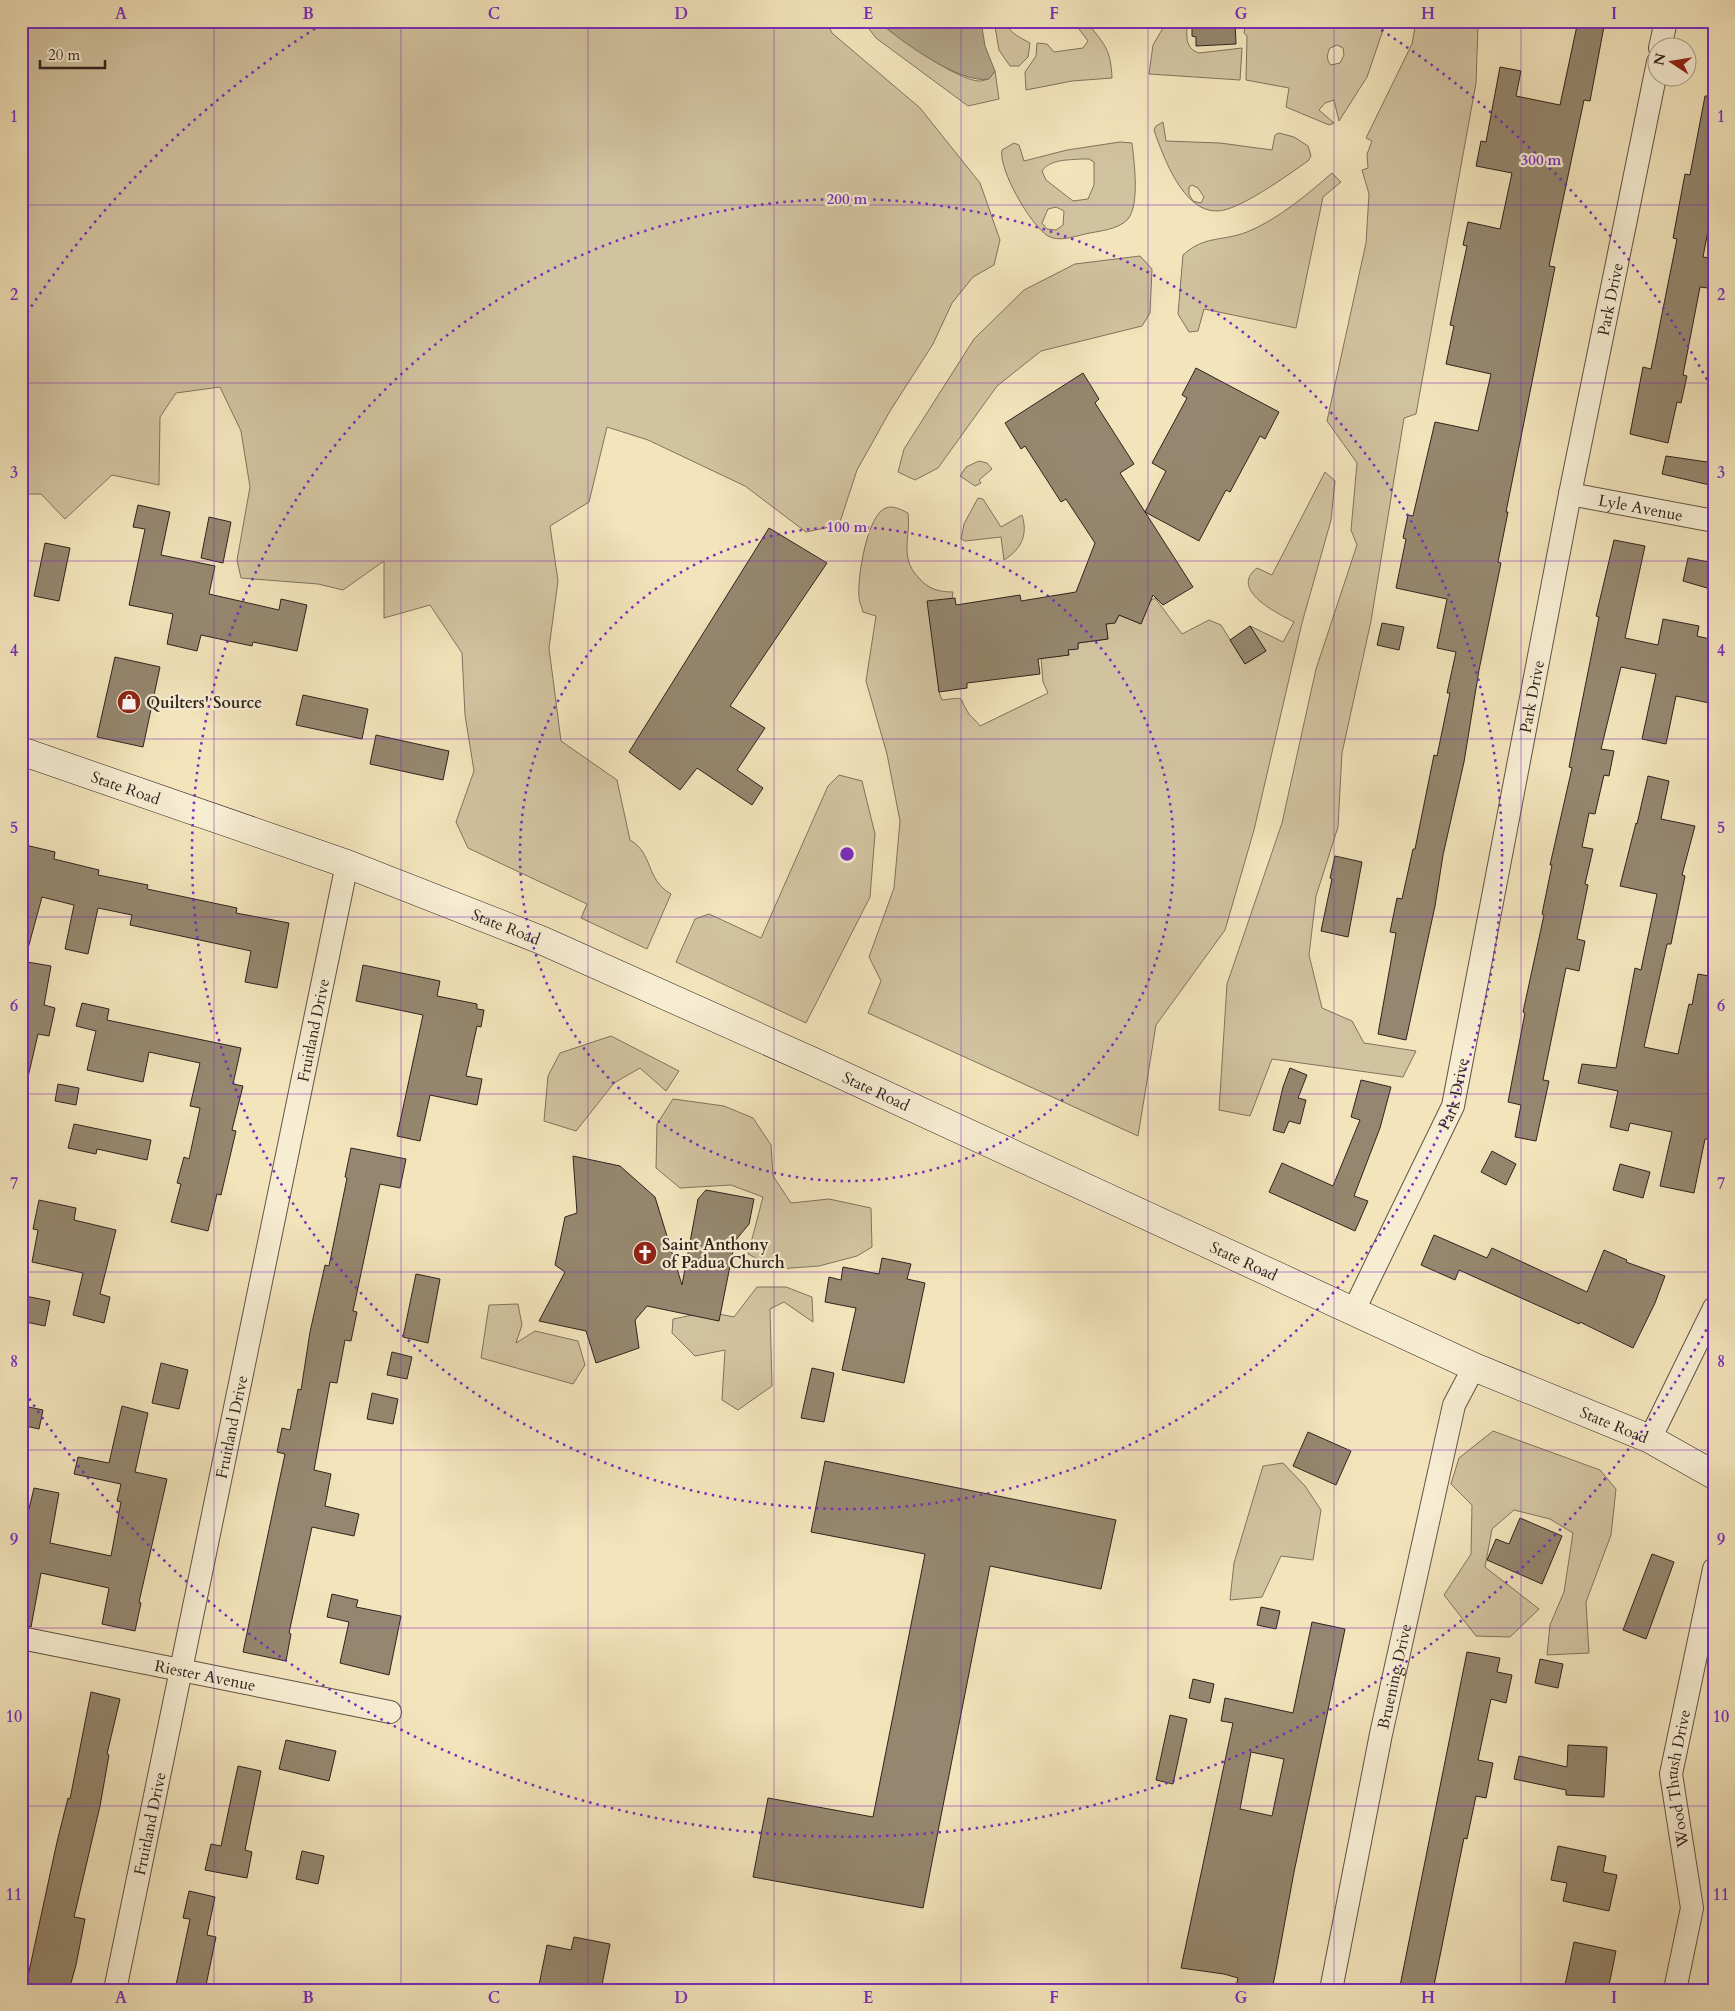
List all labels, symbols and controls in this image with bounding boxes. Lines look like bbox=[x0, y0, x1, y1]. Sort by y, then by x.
text: A bbox=[115, 3, 127, 25]
text: B bbox=[302, 3, 314, 25]
text: C bbox=[488, 3, 500, 25]
text: D bbox=[674, 3, 688, 25]
text: E bbox=[863, 3, 873, 25]
text: F bbox=[1049, 3, 1059, 25]
text: G bbox=[1234, 3, 1248, 25]
text: H bbox=[1421, 3, 1435, 25]
text: I bbox=[1611, 3, 1617, 25]
scale bar bbox=[40, 38, 105, 70]
north arrow bbox=[1648, 38, 1698, 88]
text: 20 m bbox=[48, 45, 80, 65]
text: N bbox=[1649, 51, 1670, 67]
text: 1 bbox=[10, 106, 18, 128]
text: 1 bbox=[1717, 106, 1725, 128]
text: 300 m bbox=[1521, 150, 1562, 170]
text: 200 m bbox=[827, 189, 868, 209]
street label: Park Drive bbox=[1593, 261, 1629, 338]
text: 2 bbox=[10, 284, 18, 306]
text: 2 bbox=[1717, 284, 1725, 306]
text: 3 bbox=[10, 462, 18, 484]
text: 3 bbox=[1717, 462, 1725, 484]
street label: Lyle Avenue bbox=[1596, 490, 1685, 527]
text: 100 m bbox=[827, 517, 868, 537]
text: 4 bbox=[10, 640, 18, 662]
text: 4 bbox=[1717, 640, 1725, 662]
street label: Park Drive bbox=[1515, 658, 1550, 735]
shop icon: Quilters' Source bbox=[116, 689, 142, 715]
place label: Quilters' Source bbox=[146, 692, 262, 714]
street label: State Road bbox=[88, 766, 164, 811]
text: 5 bbox=[10, 817, 18, 839]
text: 5 bbox=[1717, 817, 1725, 839]
centre of rings bbox=[838, 845, 856, 863]
street label: State Road bbox=[468, 904, 544, 951]
street label: Fruitland Drive bbox=[292, 977, 335, 1084]
text: 6 bbox=[10, 995, 18, 1017]
text: 6 bbox=[1717, 995, 1725, 1017]
street label: Park Drive bbox=[1433, 1056, 1474, 1134]
street label: State Road bbox=[839, 1067, 913, 1117]
text: 7 bbox=[10, 1173, 18, 1195]
text: 7 bbox=[1717, 1173, 1725, 1195]
place label: Saint Anthony of Padua Church bbox=[662, 1234, 785, 1274]
street label: State Road bbox=[1206, 1237, 1281, 1287]
church icon: Saint Anthony of Padua Church bbox=[632, 1240, 658, 1266]
text: 8 bbox=[10, 1351, 18, 1373]
text: 8 bbox=[1717, 1351, 1725, 1373]
street label: Fruitland Drive bbox=[211, 1373, 253, 1481]
street label: State Road bbox=[1576, 1402, 1652, 1449]
text: 9 bbox=[10, 1529, 18, 1551]
text: 9 bbox=[1717, 1529, 1725, 1551]
street label: Bruening Drive bbox=[1372, 1622, 1417, 1731]
street label: Riester Avenue bbox=[153, 1655, 258, 1697]
text: 10 bbox=[6, 1706, 22, 1728]
text: 10 bbox=[1713, 1706, 1729, 1728]
street label: Wood Thrush Drive bbox=[1661, 1708, 1696, 1850]
street label: Fruitland Drive bbox=[129, 1770, 172, 1877]
text: 11 bbox=[6, 1884, 22, 1906]
text: 11 bbox=[1713, 1884, 1729, 1906]
text: A bbox=[115, 1987, 127, 2009]
text: B bbox=[302, 1987, 314, 2009]
text: C bbox=[488, 1987, 500, 2009]
text: D bbox=[674, 1987, 688, 2009]
text: E bbox=[863, 1987, 873, 2009]
text: F bbox=[1049, 1987, 1059, 2009]
text: G bbox=[1234, 1987, 1248, 2009]
text: H bbox=[1421, 1987, 1435, 2009]
text: I bbox=[1611, 1987, 1617, 2009]

